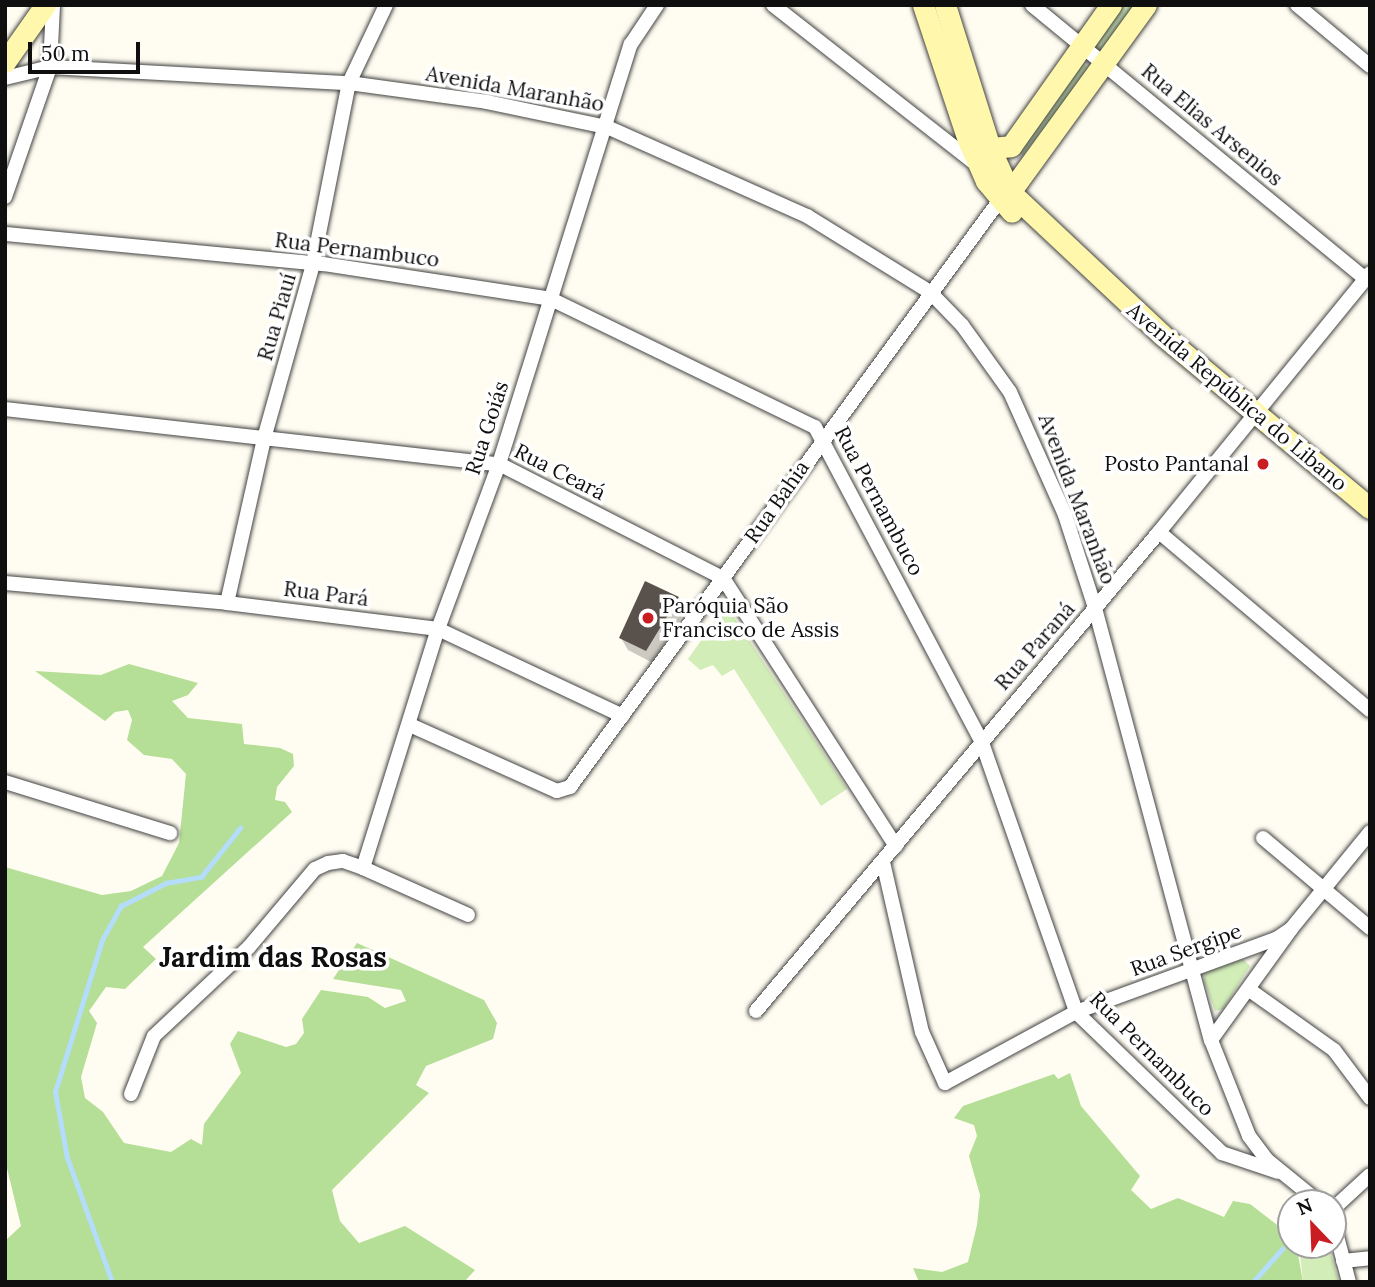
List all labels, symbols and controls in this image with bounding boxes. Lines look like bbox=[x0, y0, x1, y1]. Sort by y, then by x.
scale bar bbox=[32, 28, 144, 72]
text: 50 m bbox=[41, 40, 90, 67]
street label: Rua Elias Arsenios bbox=[1136, 59, 1288, 191]
street label: Avenida Maranhão bbox=[424, 61, 606, 117]
street label: Rua Pernambuco bbox=[273, 227, 441, 273]
street label: Rua Piauí bbox=[253, 270, 301, 364]
street label: Avenida República do Libano bbox=[1122, 298, 1352, 496]
street label: Rua Goiás bbox=[460, 378, 514, 478]
street label: Avenida Maranhão bbox=[1033, 410, 1121, 588]
street label: Rua Pernambuco bbox=[829, 422, 929, 580]
street label: Rua Ceará bbox=[510, 438, 610, 506]
place label: Posto Pantanal bbox=[1104, 451, 1249, 477]
street label: Rua Bahia bbox=[739, 456, 815, 548]
marker: Posto Pantanal bbox=[1255, 456, 1271, 472]
street label: Rua Pará bbox=[282, 576, 370, 612]
place label: Paróquia São Francisco de Assis bbox=[662, 593, 839, 643]
street label: Rua Paraná bbox=[990, 597, 1080, 695]
marker: Paróquia São Francisco de Assis bbox=[640, 610, 656, 626]
street label: Rua Sergipe bbox=[1127, 918, 1245, 982]
district label: Jardim das Rosas bbox=[159, 940, 387, 974]
street label: Rua Pernambuco bbox=[1085, 987, 1219, 1121]
north arrow bbox=[1277, 1189, 1347, 1259]
text: N bbox=[1293, 1193, 1316, 1220]

